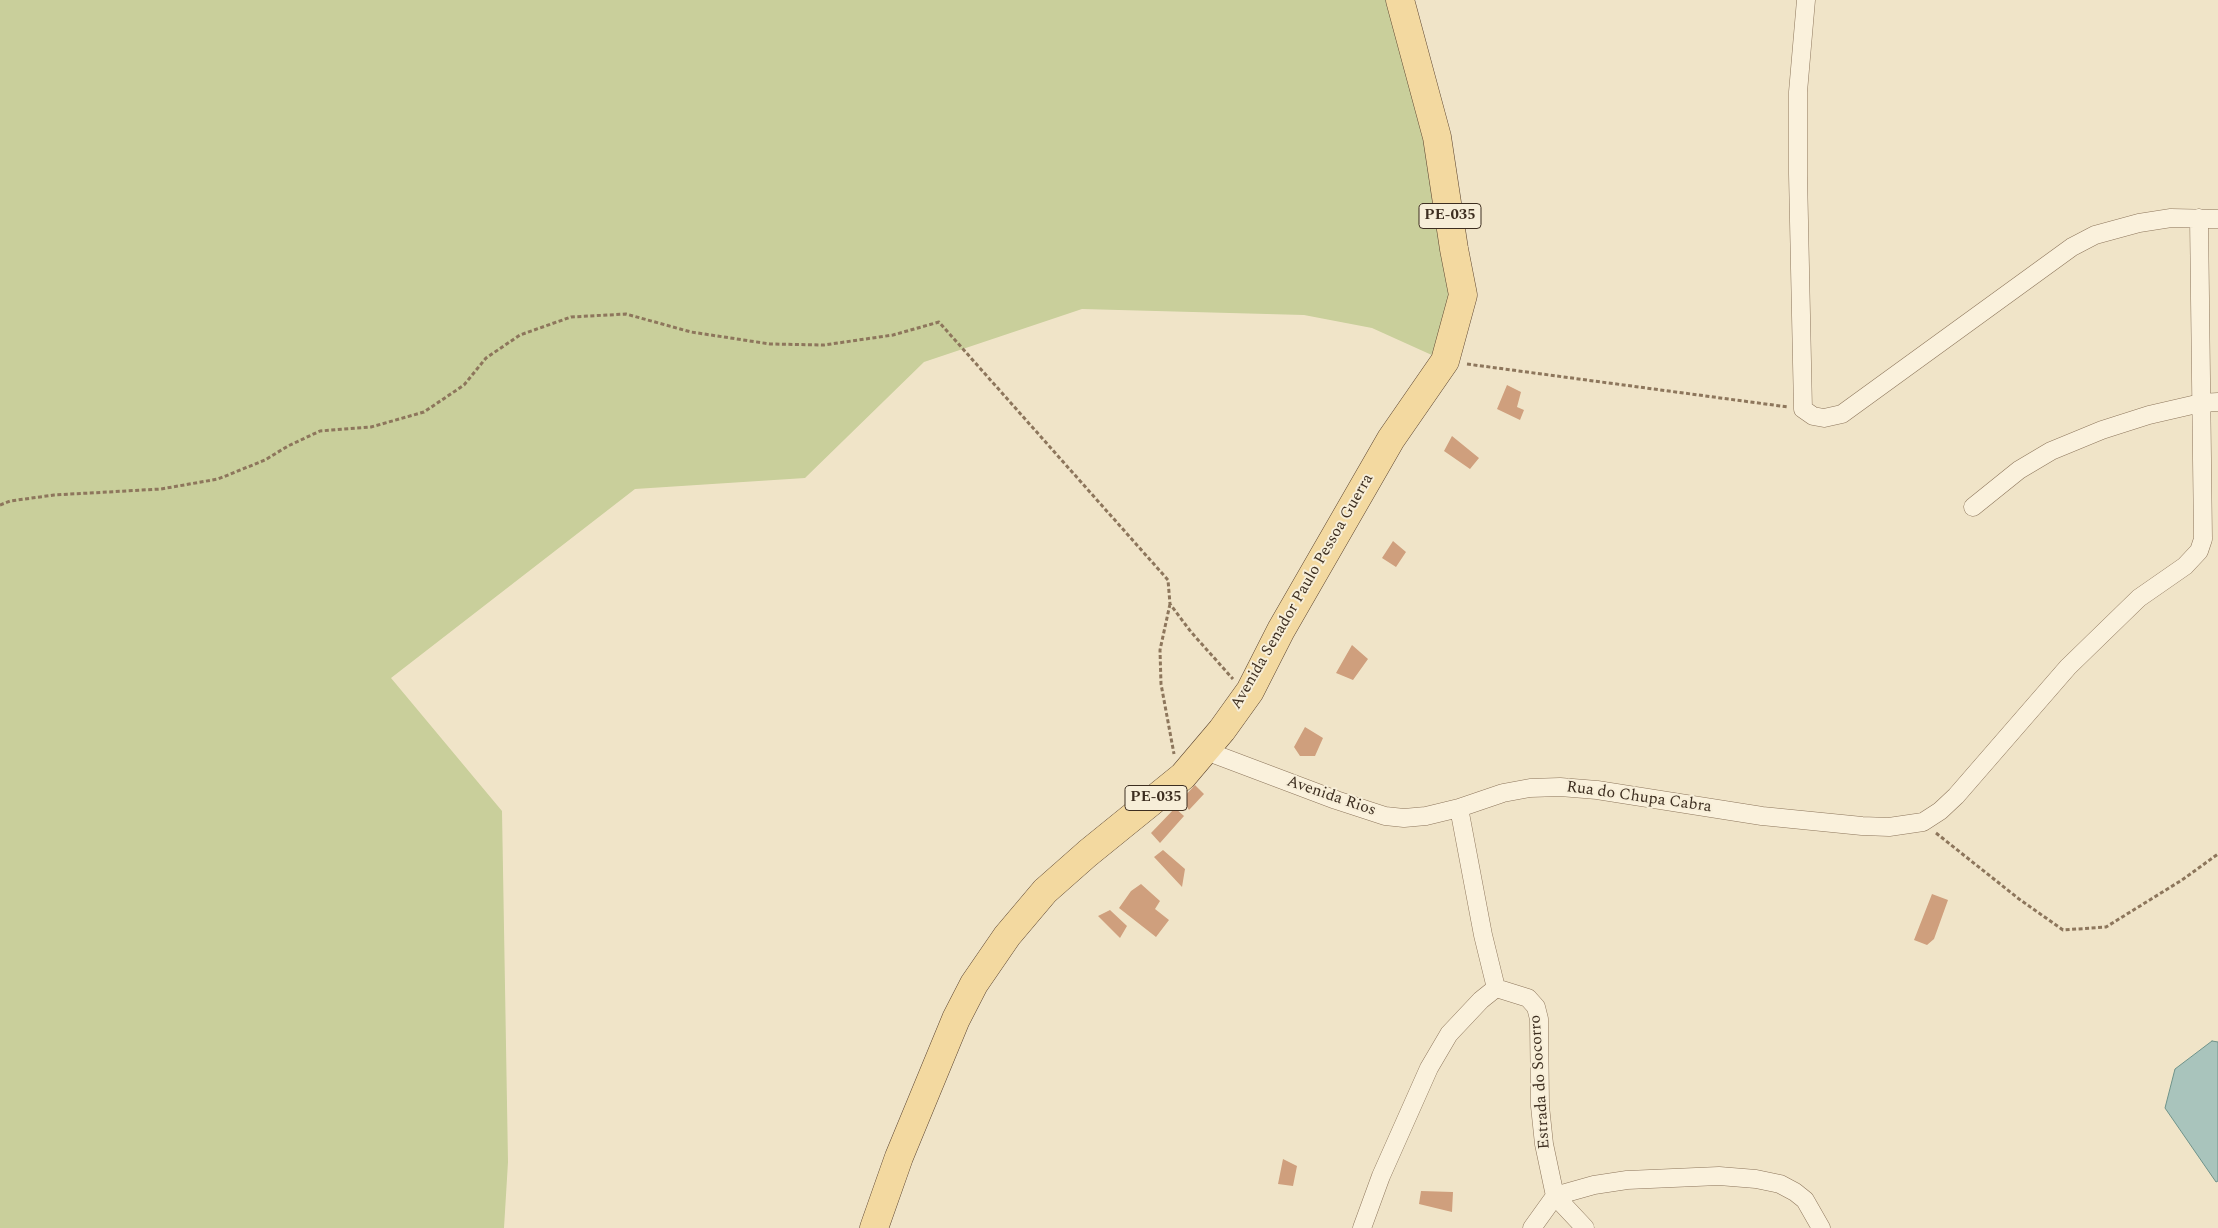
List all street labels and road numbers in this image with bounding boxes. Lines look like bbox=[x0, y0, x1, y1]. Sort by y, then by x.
road number: PE-035 bbox=[1419, 204, 1481, 228]
street label: Avenida Senador Paulo Pessoa Guerra bbox=[1227, 471, 1379, 713]
street label: Avenida Rios bbox=[1284, 773, 1378, 821]
street label: Rua do Chupa Cabra bbox=[1565, 778, 1713, 818]
road number: PE-035 bbox=[1125, 786, 1187, 810]
street label: Estrada do Socorro bbox=[1527, 1014, 1555, 1150]

